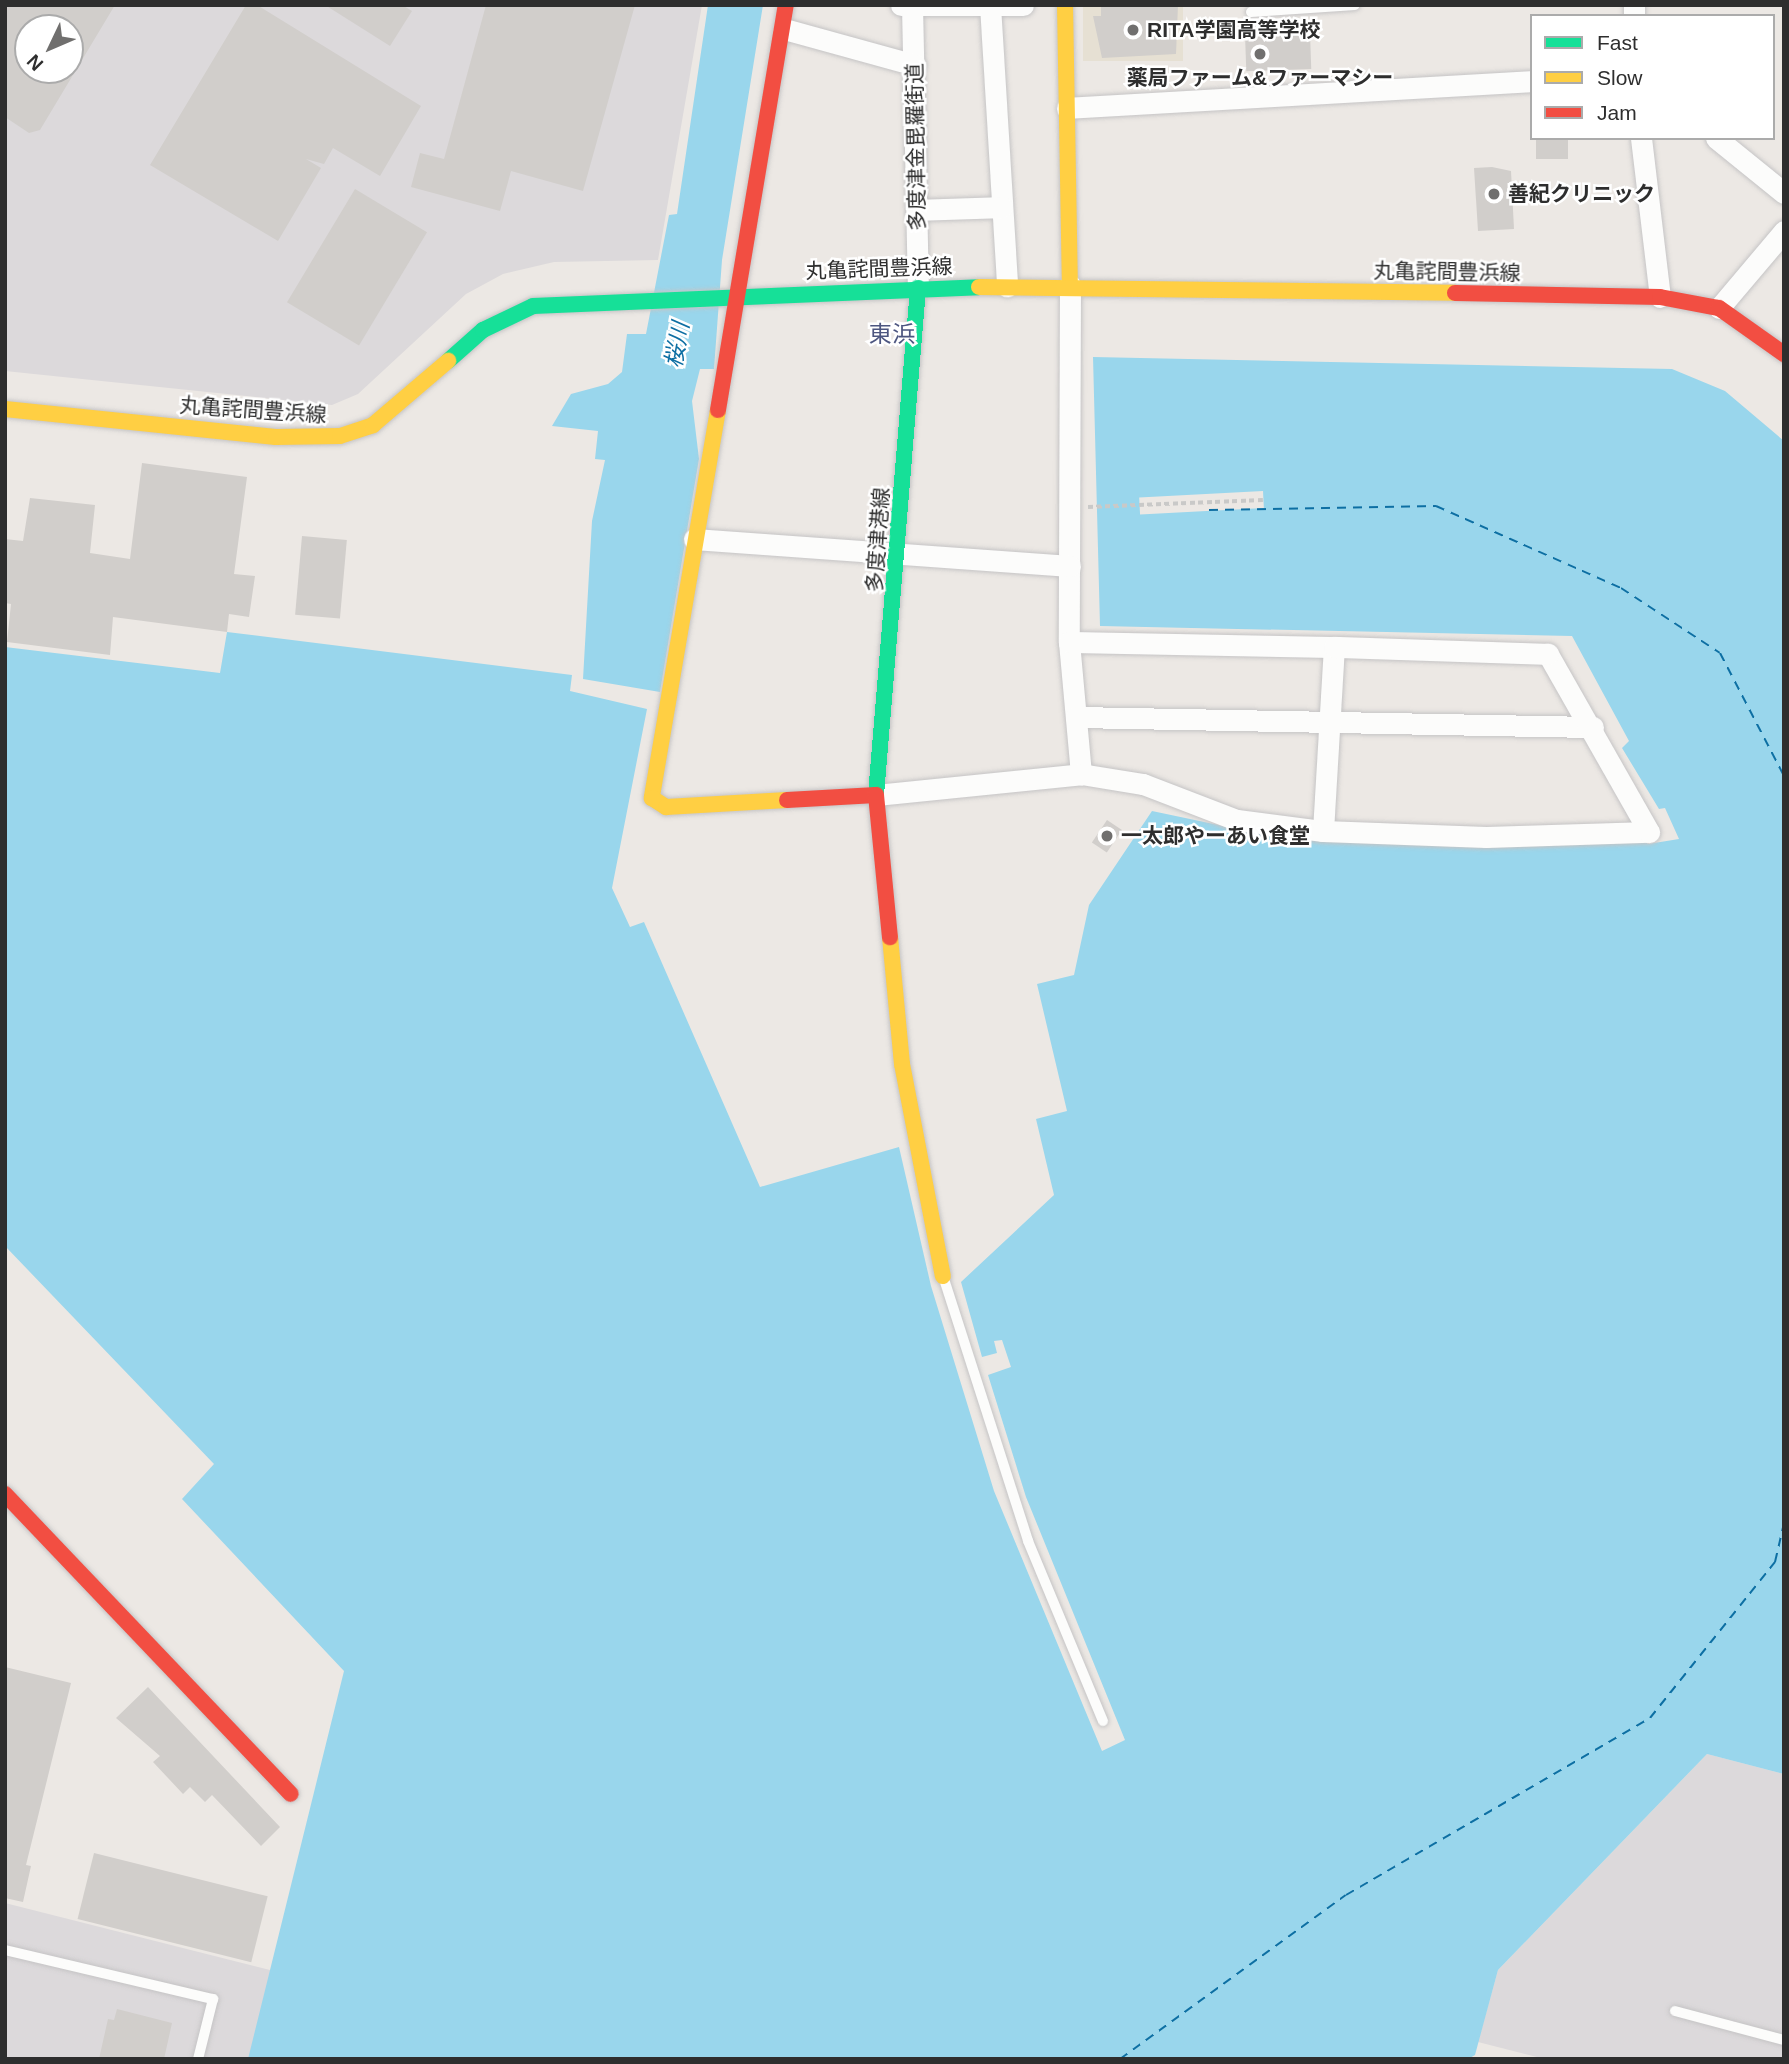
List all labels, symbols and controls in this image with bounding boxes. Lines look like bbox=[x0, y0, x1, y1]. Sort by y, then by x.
north arrow bbox=[14, 14, 84, 84]
legend bbox=[1530, 14, 1775, 140]
place label: RITA学園高等学校 bbox=[1147, 17, 1320, 43]
marker: RITA学園高等学校 bbox=[1125, 22, 1141, 38]
text: Fast bbox=[1597, 31, 1638, 54]
marker: 薬局ファーム&ファーマシー bbox=[1252, 46, 1268, 62]
text: N bbox=[23, 50, 47, 75]
street label: 多度津金毘羅街道 bbox=[902, 63, 930, 231]
place label: 薬局ファーム&ファーマシー bbox=[1126, 65, 1394, 91]
text: Slow bbox=[1597, 66, 1643, 89]
text: Jam bbox=[1597, 101, 1637, 124]
place label: 善紀クリニック bbox=[1508, 181, 1655, 207]
marker: 善紀クリニック bbox=[1486, 186, 1502, 202]
street label: 丸亀詫間豊浜線 bbox=[805, 254, 953, 284]
street label: 丸亀詫間豊浜線 bbox=[1373, 258, 1521, 286]
water label: 桜川 bbox=[659, 320, 695, 370]
district label: 東浜 bbox=[869, 320, 915, 348]
street label: 丸亀詫間豊浜線 bbox=[179, 392, 327, 428]
street label: 多度津港線 bbox=[862, 487, 894, 593]
place label: 一太郎やーあい食堂 bbox=[1121, 823, 1310, 849]
marker: 一太郎やーあい食堂 bbox=[1099, 828, 1115, 844]

